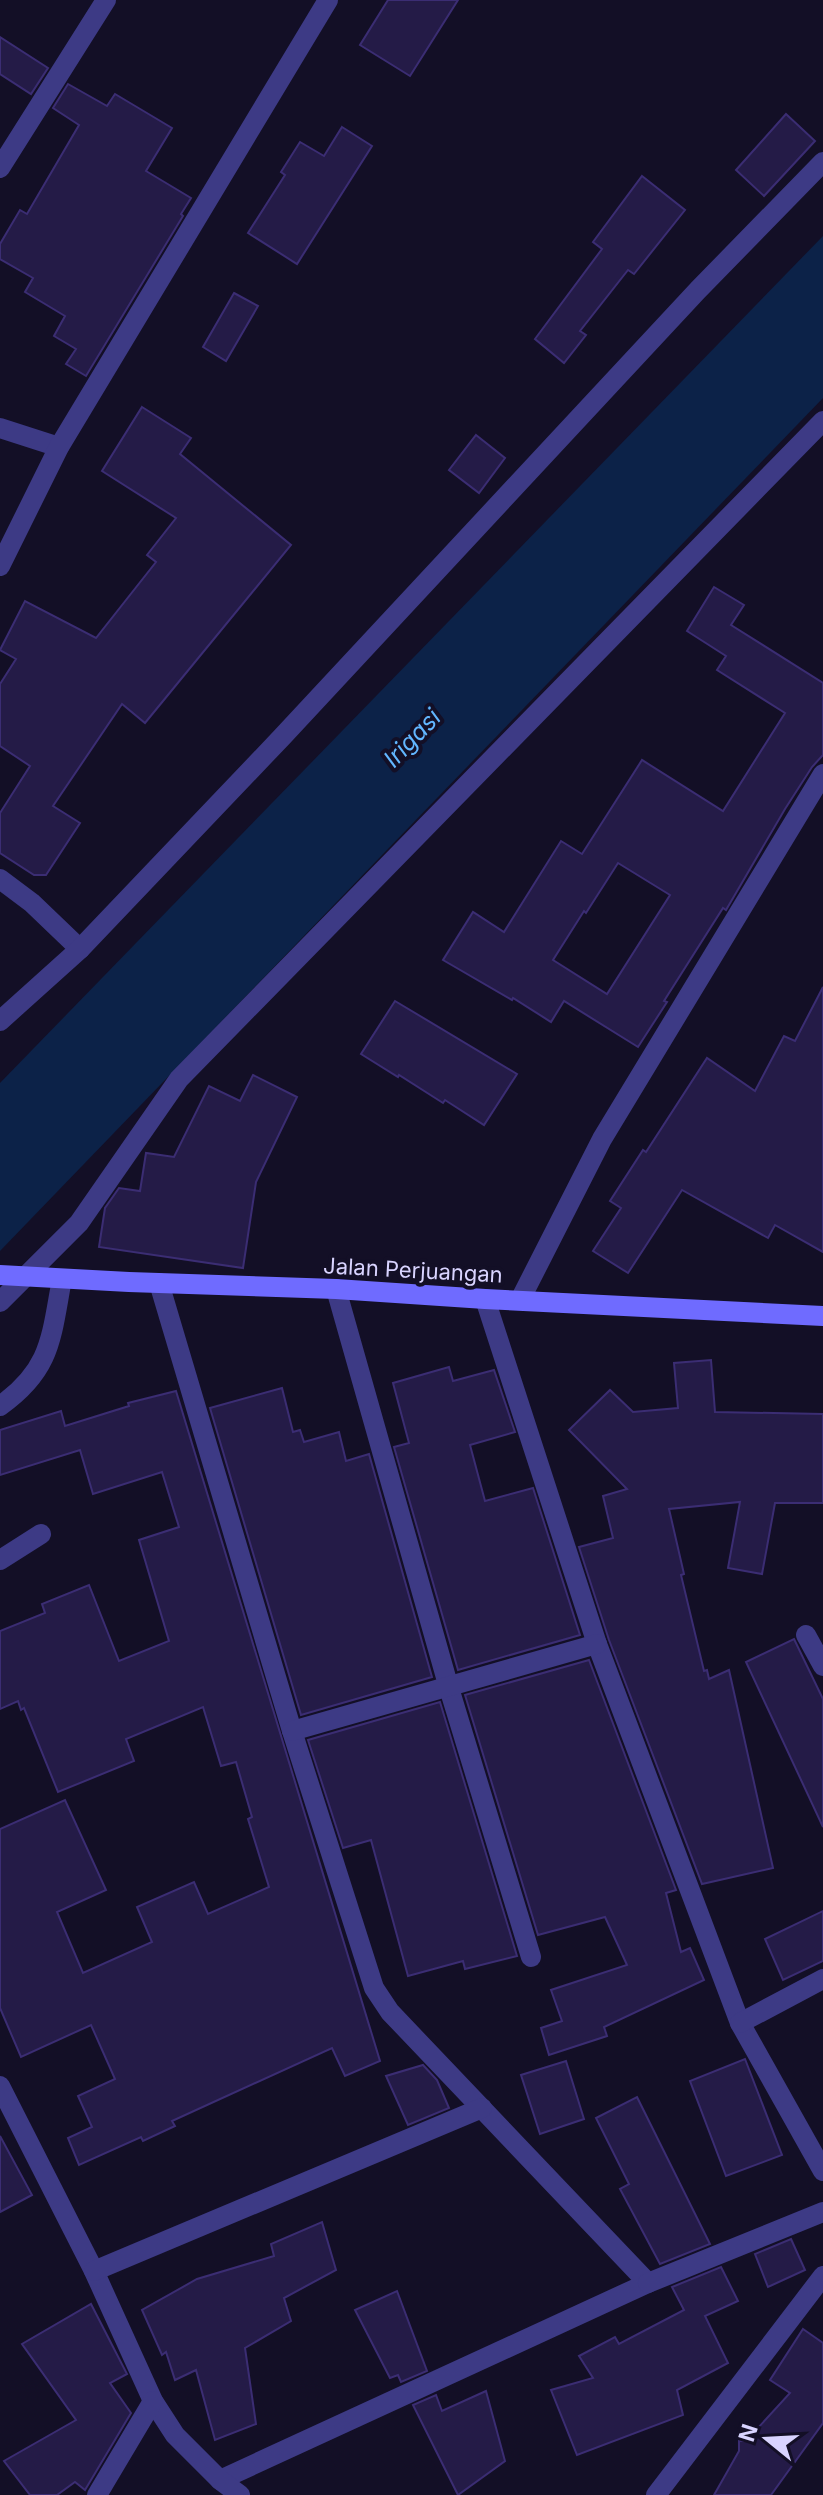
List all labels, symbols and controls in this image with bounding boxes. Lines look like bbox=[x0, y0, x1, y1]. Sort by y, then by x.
water label: Irigasi bbox=[377, 702, 447, 773]
street label: Jalan Perjuangan bbox=[323, 1252, 503, 1288]
north arrow bbox=[727, 2399, 807, 2479]
text: N bbox=[733, 2421, 763, 2445]

